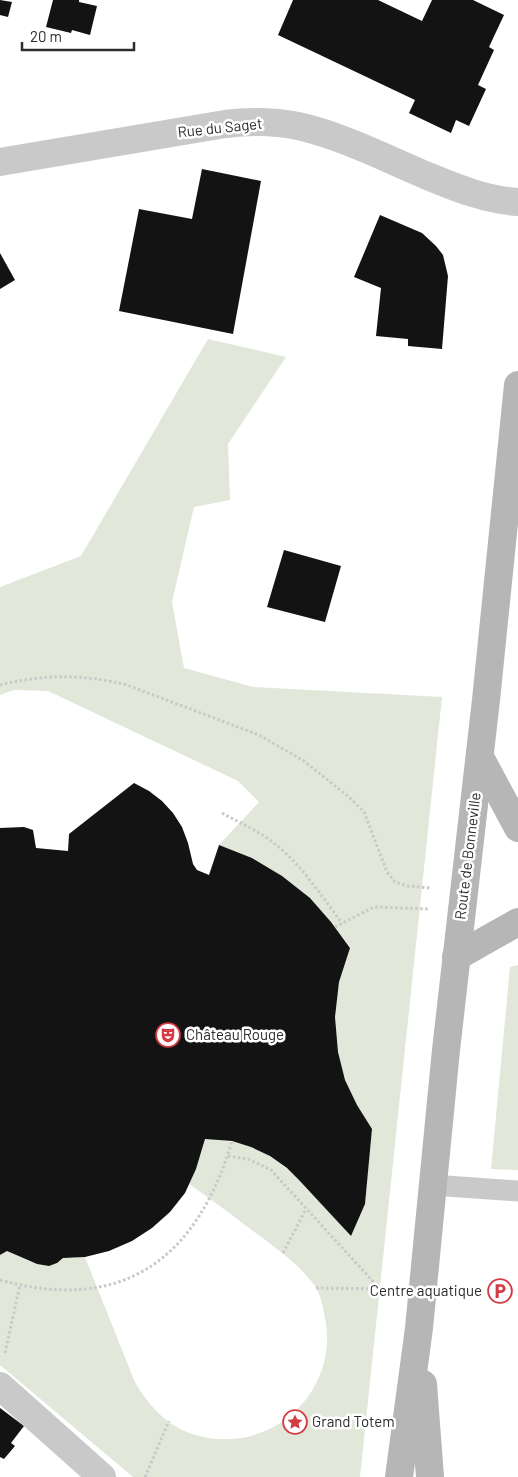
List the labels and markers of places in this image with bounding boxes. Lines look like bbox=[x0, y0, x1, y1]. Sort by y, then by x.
theatre icon: Château Rouge bbox=[155, 1022, 181, 1048]
place label: Château Rouge bbox=[186, 1025, 284, 1043]
parking icon: Centre aquatique bbox=[487, 1278, 513, 1304]
place label: Centre aquatique bbox=[370, 1281, 482, 1299]
place icon: Grand Totem bbox=[282, 1409, 308, 1435]
place label: Grand Totem bbox=[312, 1412, 395, 1430]

